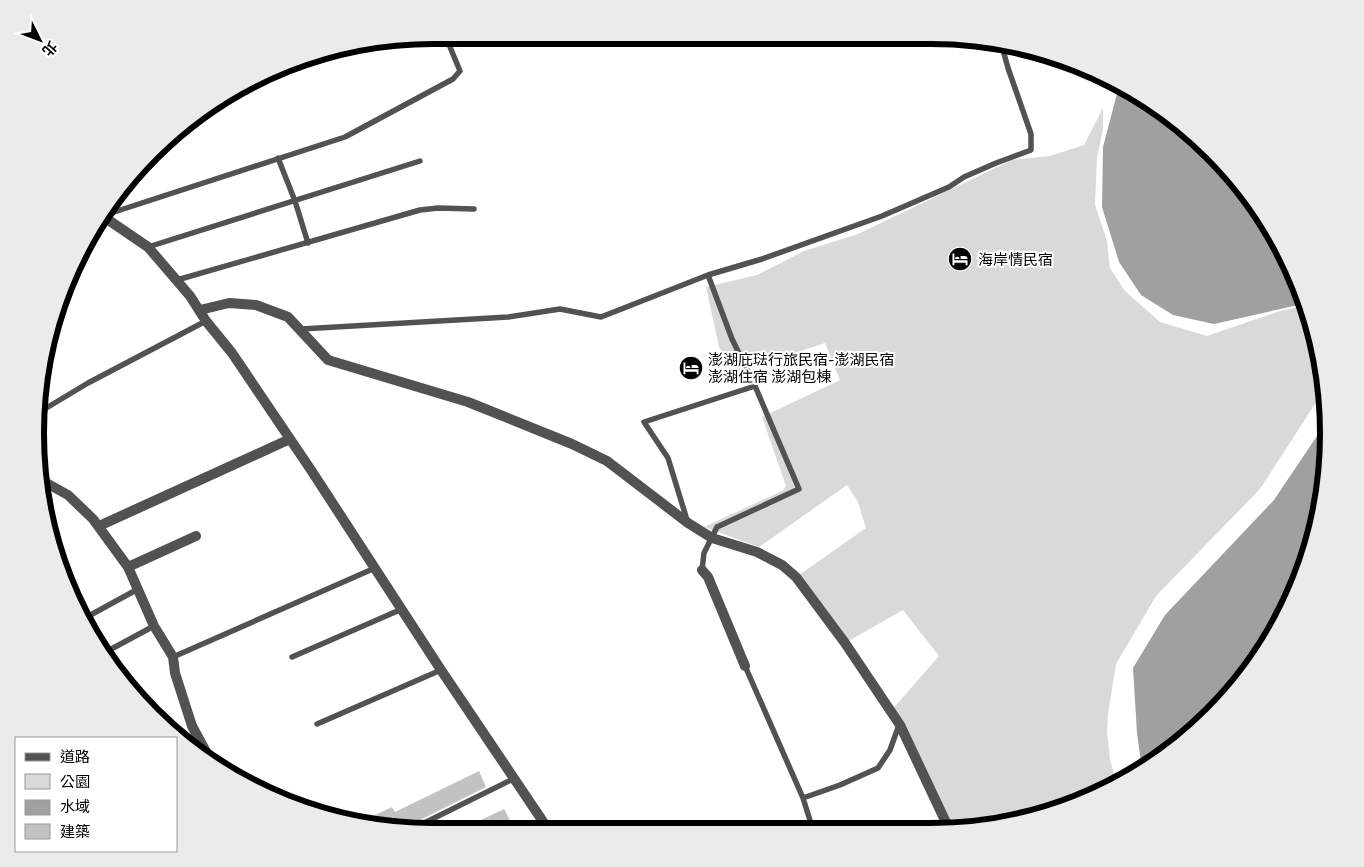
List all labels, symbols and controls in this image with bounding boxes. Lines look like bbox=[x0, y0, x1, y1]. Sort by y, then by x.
north arrow bbox=[15, 15, 65, 65]
text: 北 bbox=[38, 37, 63, 61]
hotel icon: 海岸情民宿 bbox=[947, 246, 973, 272]
place label: 海岸情民宿 bbox=[978, 248, 1053, 271]
place label: 澎湖庇琺行旅民宿-澎湖民宿 澎湖住宿 澎湖包棟 bbox=[708, 348, 895, 388]
hotel icon: 澎湖庇琺行旅民宿-澎湖民宿 澎湖住宿 澎湖包棟 bbox=[678, 355, 704, 381]
legend bbox=[15, 737, 178, 852]
text: 道路 bbox=[60, 745, 90, 768]
text: 公園 bbox=[60, 770, 90, 793]
text: 水域 bbox=[60, 795, 90, 818]
text: 建築 bbox=[60, 820, 90, 843]

